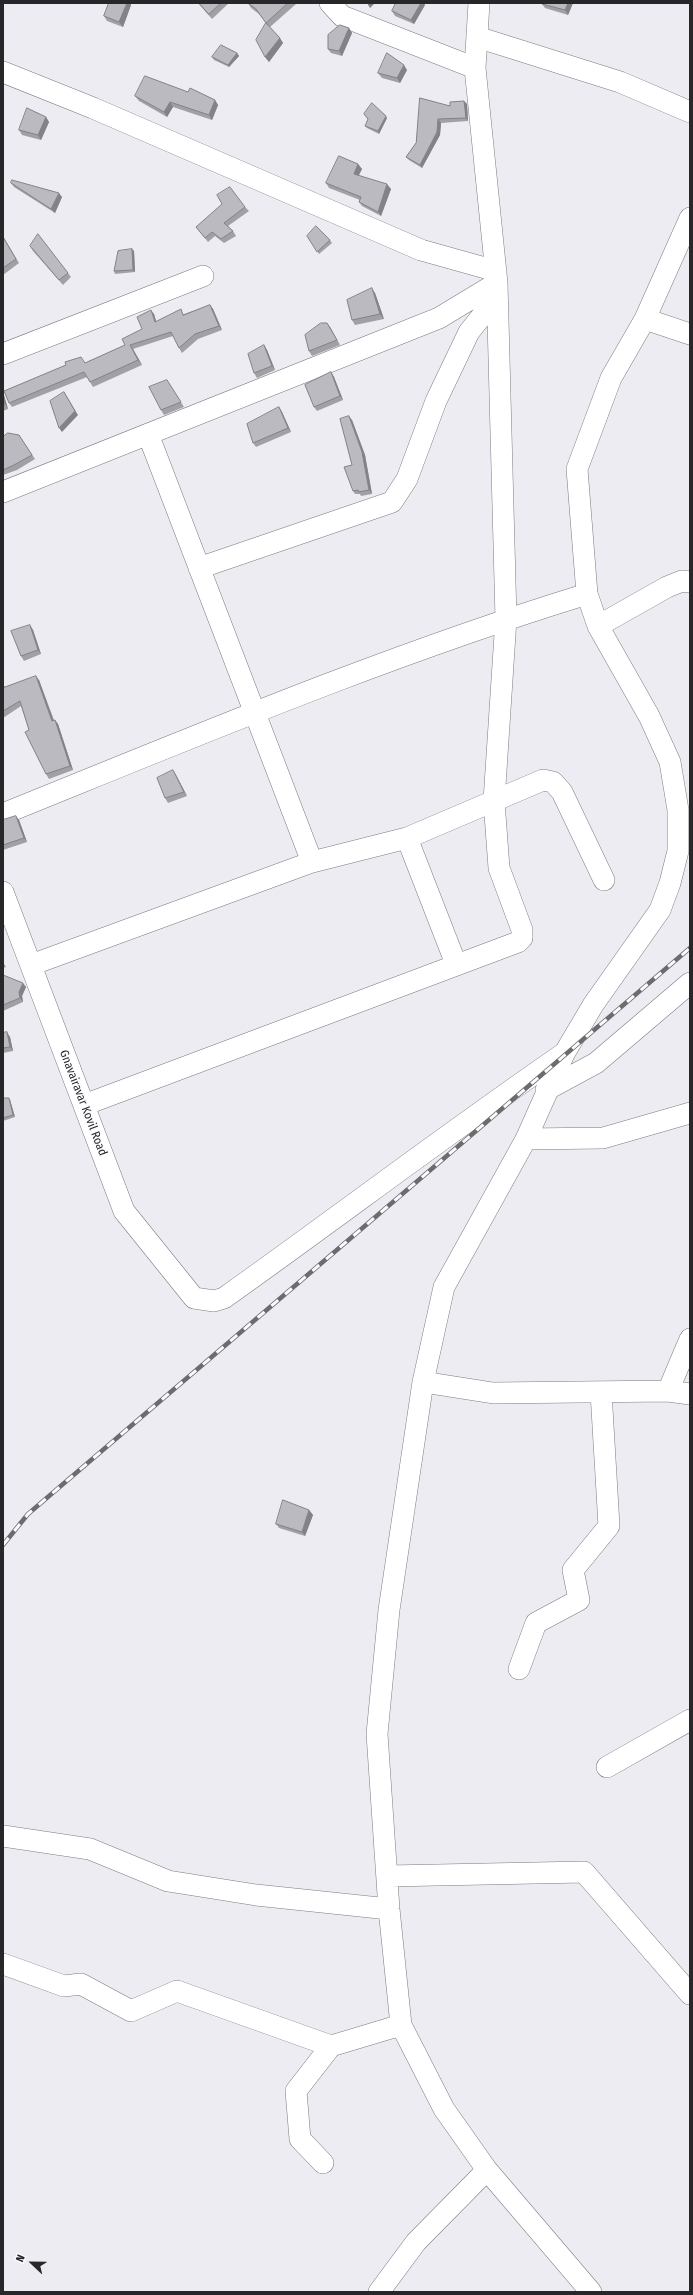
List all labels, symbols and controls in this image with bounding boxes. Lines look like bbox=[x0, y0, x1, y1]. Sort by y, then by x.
street label: Gnavairavar Kovil Road bbox=[56, 1048, 110, 1158]
north arrow bbox=[12, 2243, 52, 2283]
text: N bbox=[13, 2253, 28, 2264]

